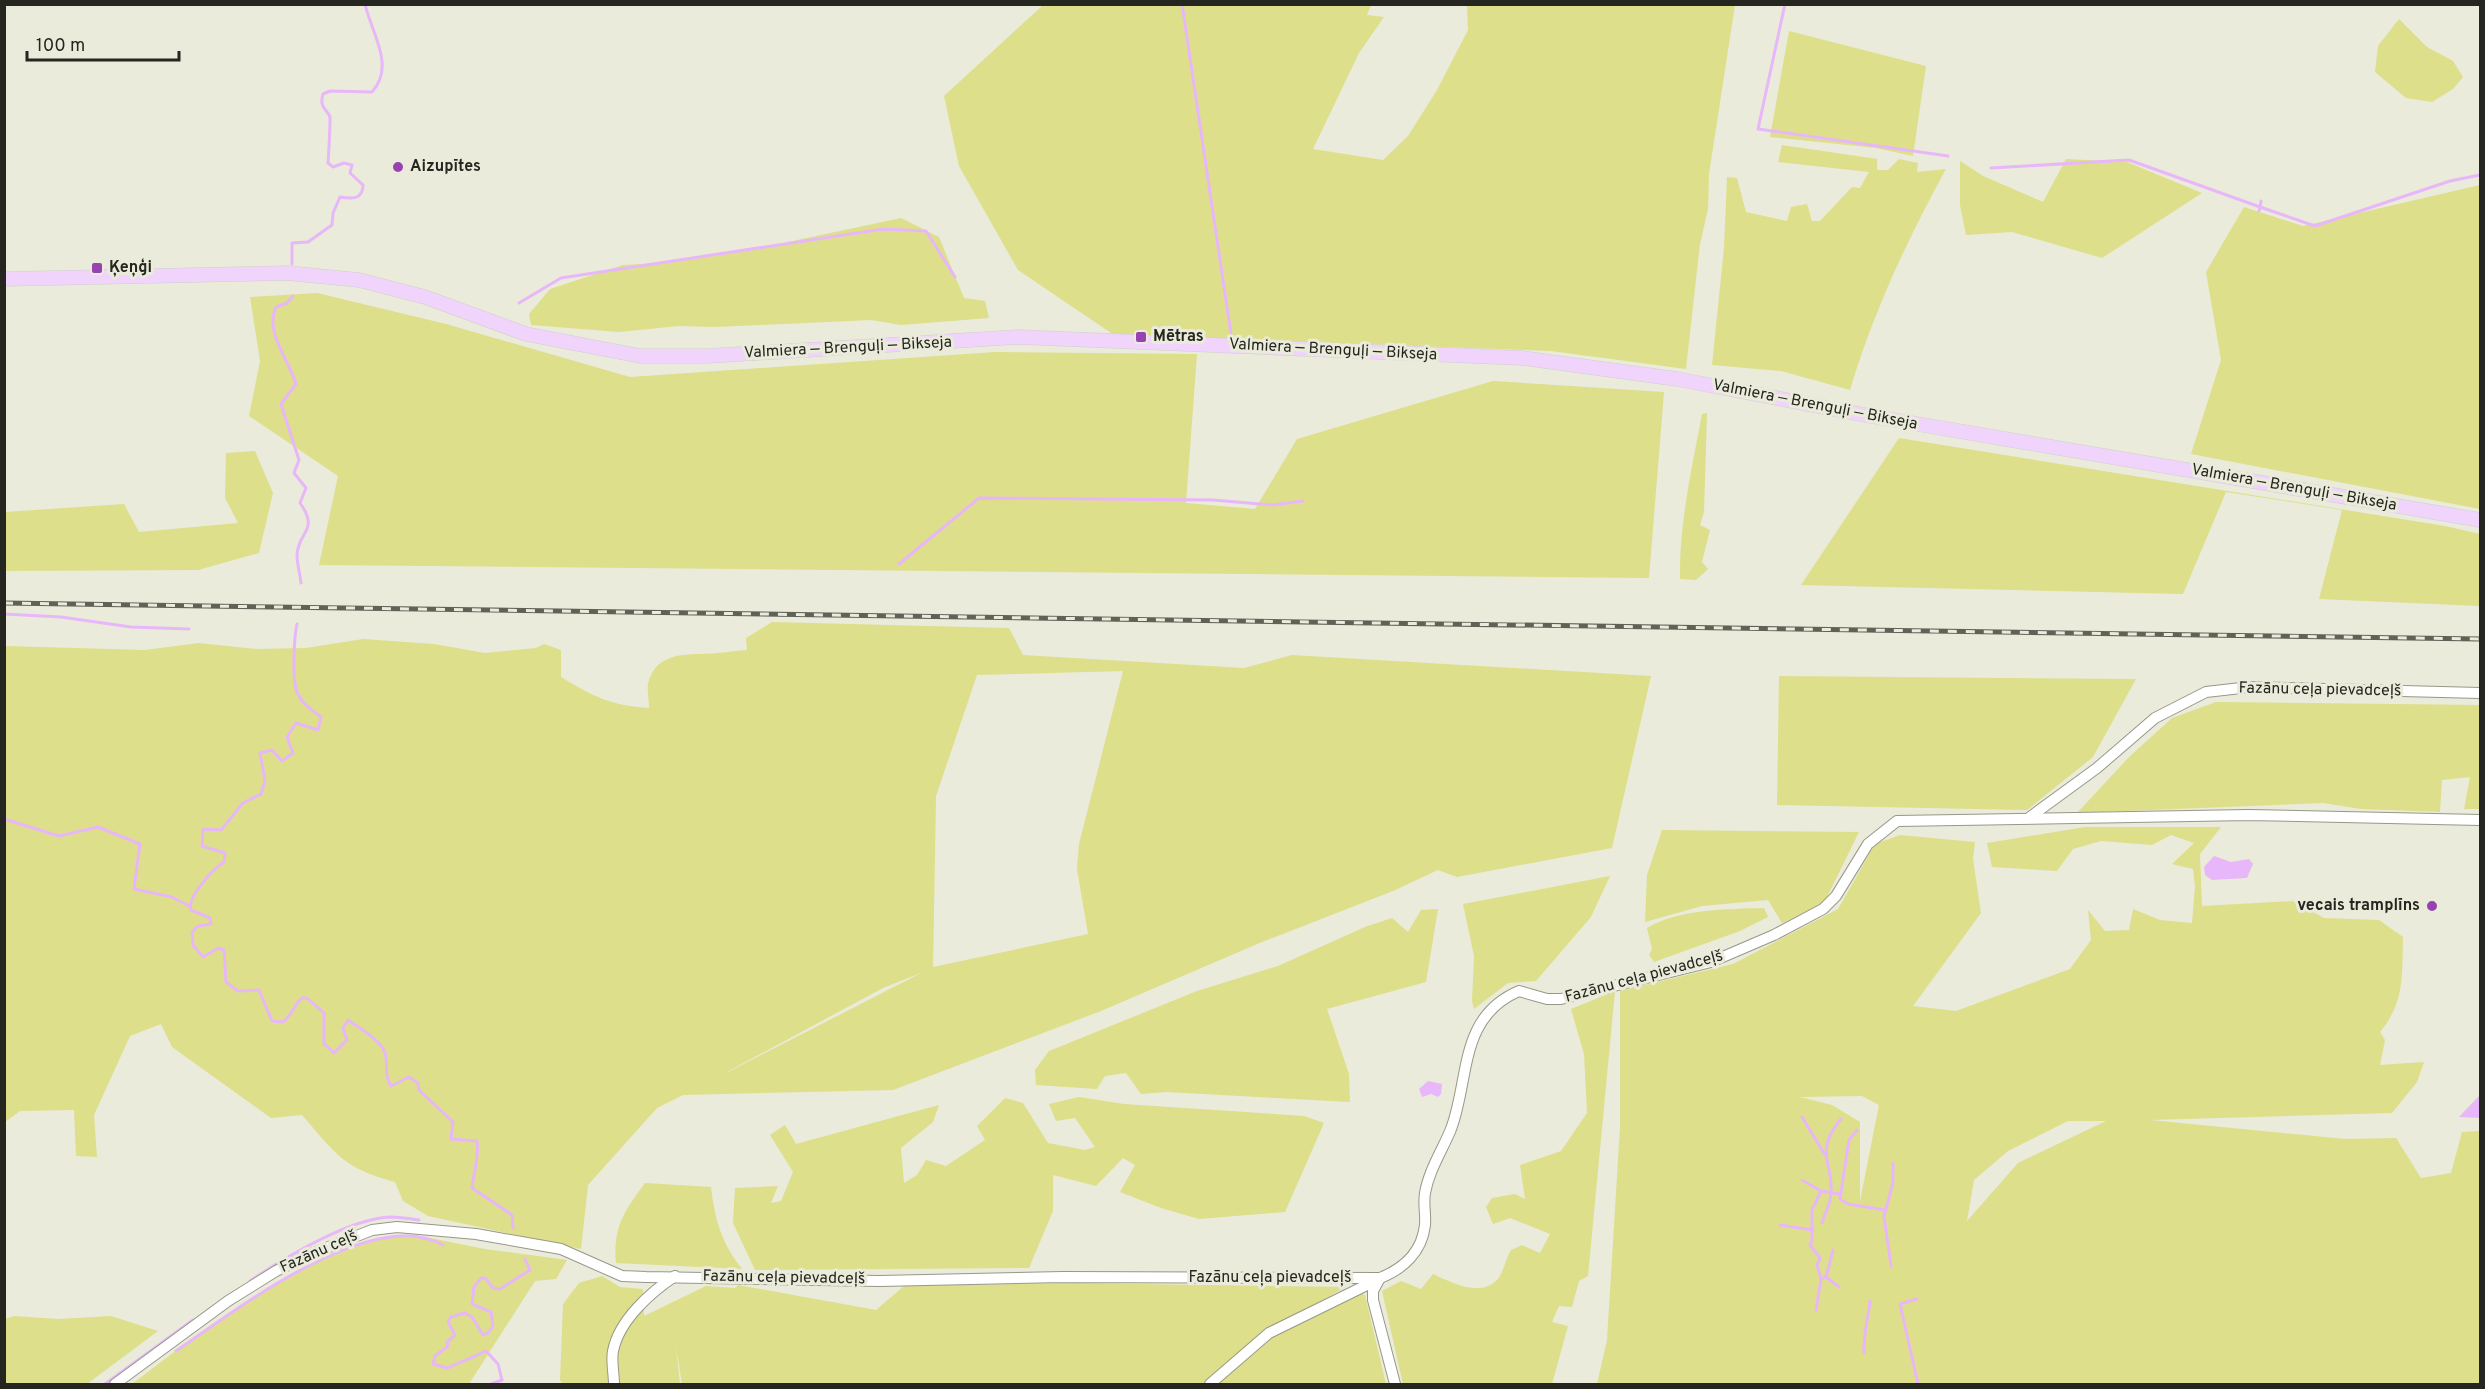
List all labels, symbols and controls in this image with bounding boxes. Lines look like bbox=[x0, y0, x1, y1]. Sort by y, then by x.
scale bar bbox=[27, 24, 178, 62]
text: 100 m bbox=[36, 35, 85, 58]
place label: Aizupītes bbox=[410, 157, 481, 177]
marker: Aizupītes bbox=[391, 160, 405, 174]
place label: Ķeņģi bbox=[109, 258, 152, 278]
marker: Ķeņģi bbox=[90, 261, 104, 275]
place label: Mētras bbox=[1153, 327, 1204, 347]
marker: Mētras bbox=[1134, 330, 1148, 344]
street label: Valmiera — Brenguļi — Bikseja bbox=[743, 333, 953, 363]
street label: Valmiera — Brenguļi — Bikseja bbox=[1228, 335, 1438, 365]
street label: Valmiera — Brenguļi — Bikseja bbox=[1711, 375, 1919, 435]
street label: Valmiera — Brenguļi — Bikseja bbox=[2190, 460, 2398, 516]
street label: Fazānu ceļa pievadceļš bbox=[2238, 679, 2402, 701]
place label: vecais tramplīns bbox=[2297, 896, 2420, 916]
marker: vecais tramplīns bbox=[2425, 899, 2439, 913]
street label: Fazānu ceļa pievadceļš bbox=[1563, 946, 1725, 1008]
street label: Fazānu ceļš bbox=[277, 1226, 361, 1278]
street label: Fazānu ceļa pievadceļš bbox=[702, 1267, 866, 1289]
street label: Fazānu ceļa pievadceļš bbox=[1189, 1268, 1351, 1288]

